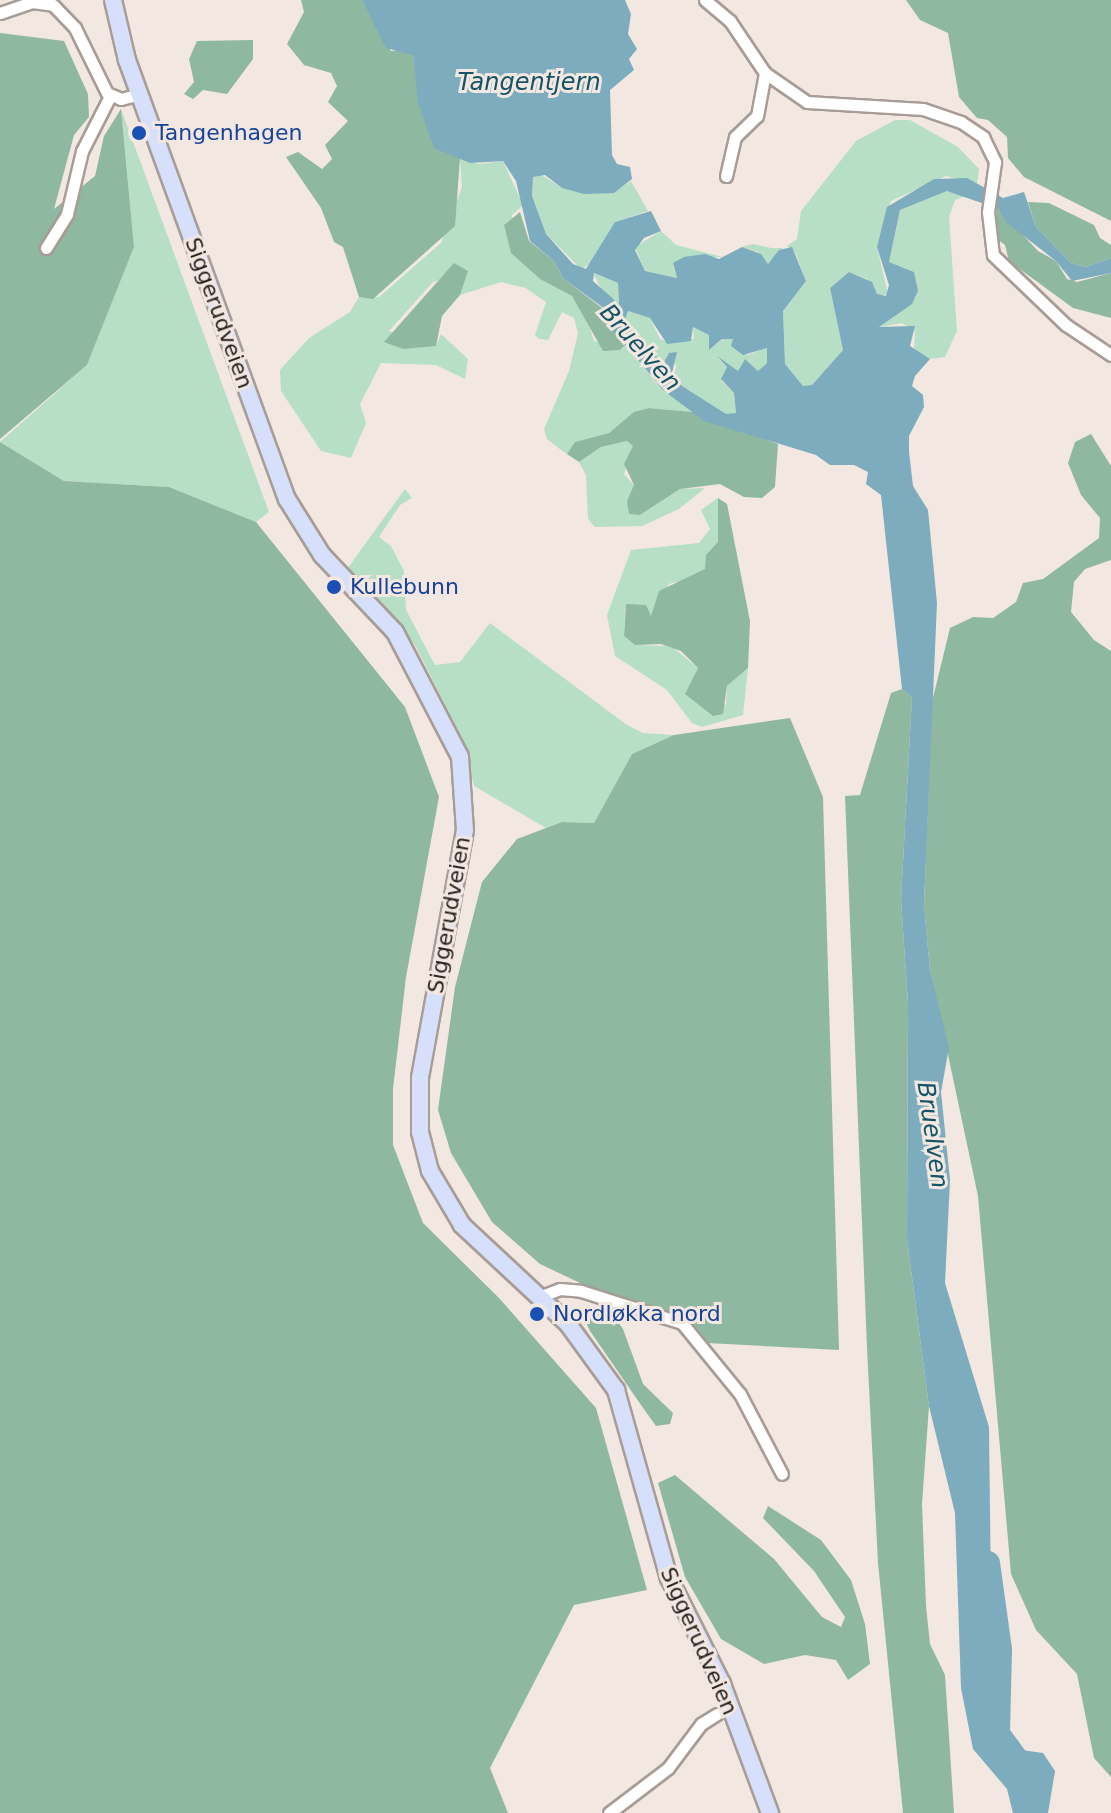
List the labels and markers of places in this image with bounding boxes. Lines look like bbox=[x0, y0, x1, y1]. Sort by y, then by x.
place label: Tangenhagen bbox=[155, 120, 303, 146]
marker: Tangenhagen bbox=[130, 124, 148, 142]
place label: Kullebunn bbox=[350, 574, 459, 600]
marker: Kullebunn bbox=[325, 578, 343, 596]
place label: Nordløkka nord bbox=[553, 1301, 721, 1327]
marker: Nordløkka nord bbox=[528, 1305, 546, 1323]

